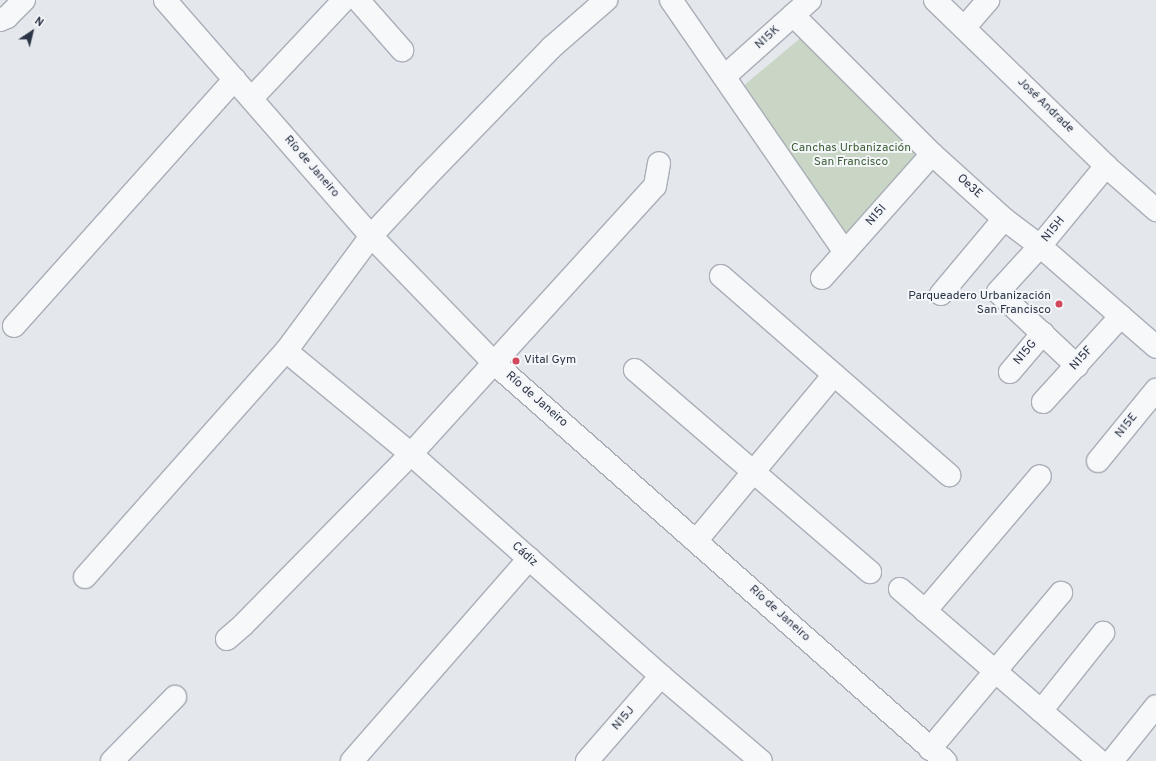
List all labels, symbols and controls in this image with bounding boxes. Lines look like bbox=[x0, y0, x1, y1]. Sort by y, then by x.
north arrow bbox=[12, 12, 52, 52]
text: N bbox=[32, 14, 46, 30]
street label: N15K bbox=[753, 23, 783, 53]
street label: José Andrade bbox=[1013, 75, 1077, 137]
street label: Río de Janeiro bbox=[280, 133, 342, 201]
park label: Canchas Urbanización San Francisco bbox=[791, 142, 911, 170]
street label: Oe3E bbox=[953, 172, 985, 202]
street label: N15I bbox=[864, 202, 890, 230]
street label: N15H bbox=[1039, 214, 1069, 246]
place label: Parqueadero Urbanización San Francisco bbox=[908, 290, 1051, 318]
marker: Parqueadero Urbanización San Francisco bbox=[1054, 299, 1064, 309]
street label: N15G bbox=[1011, 337, 1041, 369]
street label: N15F bbox=[1068, 344, 1096, 374]
place label: Vital Gym bbox=[524, 354, 576, 368]
marker: Vital Gym bbox=[511, 356, 521, 366]
street label: Río de Janeiro bbox=[502, 369, 570, 431]
street label: N15E bbox=[1113, 411, 1141, 441]
street label: Cádiz bbox=[508, 540, 540, 570]
street label: Río de Janeiro bbox=[746, 583, 812, 645]
street label: N15J bbox=[610, 704, 638, 734]

